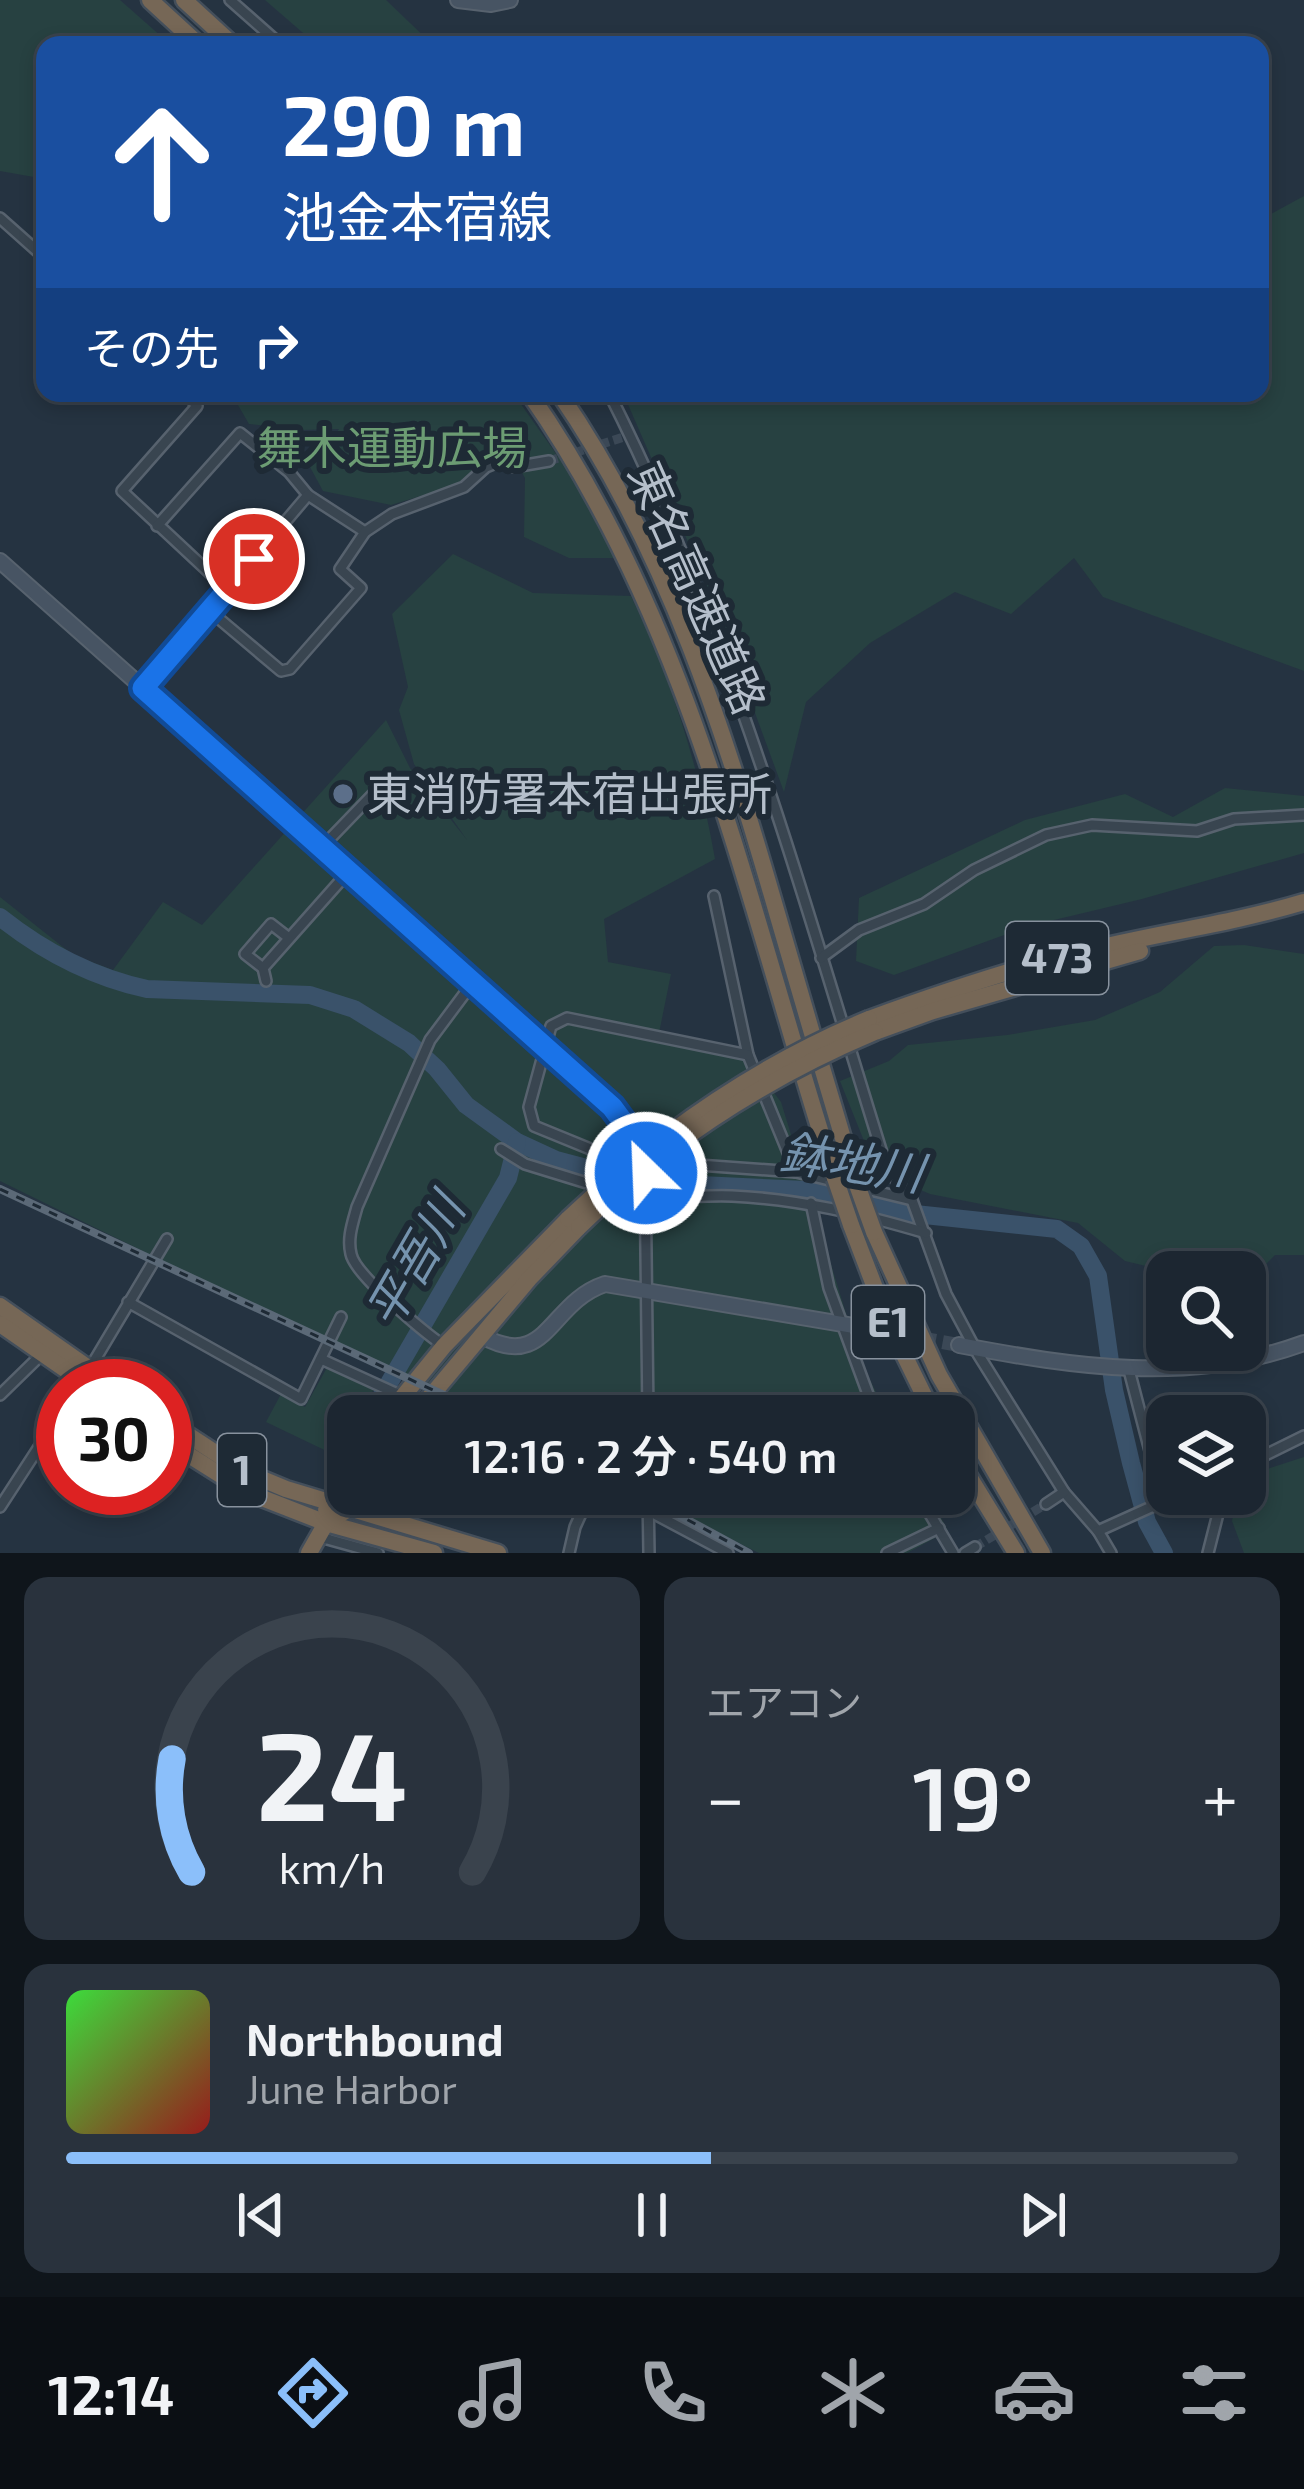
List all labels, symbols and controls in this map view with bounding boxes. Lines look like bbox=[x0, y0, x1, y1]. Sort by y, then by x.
text: 290 m bbox=[282, 72, 526, 173]
icon: ahead bbox=[84, 84, 240, 240]
text: 池金本宿線 bbox=[282, 183, 552, 248]
icon: right bbox=[243, 312, 309, 378]
text: その先 bbox=[84, 320, 219, 374]
park label: 舞木運動広場 bbox=[257, 419, 527, 473]
street label: 東名高速道路 bbox=[619, 453, 778, 722]
pin bbox=[203, 508, 305, 610]
icon: arrive bbox=[221, 526, 287, 592]
place label: 東消防署本宿出張所 bbox=[367, 765, 772, 819]
marker: 東消防署本宿出張所 bbox=[330, 781, 356, 807]
road number: 473 bbox=[1006, 922, 1108, 994]
position arrow bbox=[583, 1110, 709, 1236]
water label: 鉢地川 bbox=[777, 1121, 933, 1202]
water label: 平吾川 bbox=[352, 1179, 477, 1337]
map controls bbox=[1146, 1251, 1266, 1515]
button: search bbox=[1146, 1251, 1266, 1371]
road number: E1 bbox=[852, 1286, 924, 1358]
speed limit sign: 30 bbox=[36, 1359, 192, 1515]
button: layers bbox=[1146, 1395, 1266, 1515]
text: 12:16 · 2 分 · 540 m bbox=[465, 1428, 837, 1482]
road number: 1 bbox=[218, 1434, 266, 1506]
text: エアコン bbox=[706, 1678, 862, 1725]
text: 24 bbox=[256, 1696, 408, 1846]
text: 19° bbox=[912, 1741, 1034, 1849]
text: − bbox=[706, 1756, 745, 1835]
text: + bbox=[1202, 1756, 1238, 1835]
text: km/h bbox=[279, 1840, 385, 1892]
text: Northbound bbox=[246, 2011, 504, 2065]
text: June Harbor bbox=[246, 2065, 457, 2112]
icon: previous bbox=[228, 2182, 294, 2248]
icon: pause bbox=[619, 2182, 685, 2248]
icon: next bbox=[1010, 2182, 1076, 2248]
icon: directions bbox=[271, 2351, 355, 2435]
icon: music bbox=[451, 2351, 535, 2435]
icon: phone bbox=[631, 2351, 715, 2435]
icon: climate bbox=[811, 2351, 895, 2435]
icon: car bbox=[992, 2351, 1076, 2435]
icon: filters bbox=[1172, 2351, 1256, 2435]
text: 12:14 bbox=[48, 2361, 174, 2426]

